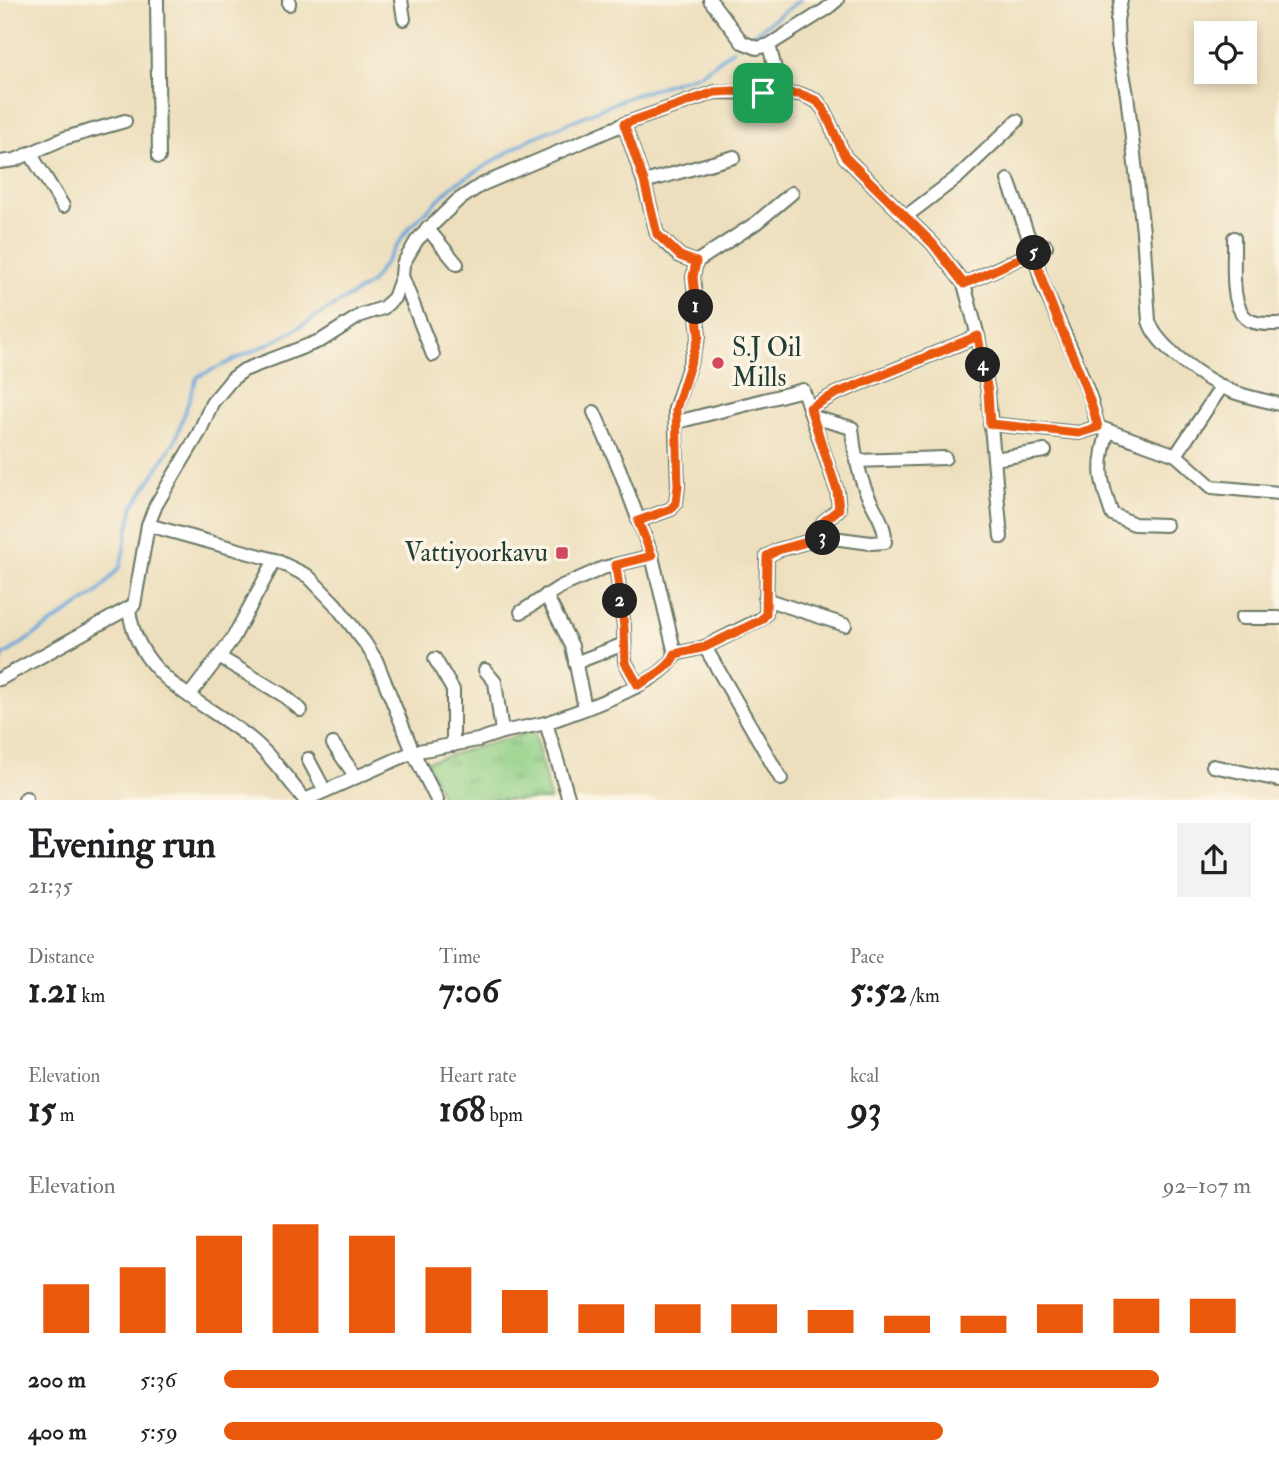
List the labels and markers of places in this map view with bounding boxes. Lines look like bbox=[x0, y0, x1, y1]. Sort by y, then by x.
pin bbox=[733, 63, 793, 123]
pin: 5 bbox=[1016, 236, 1052, 270]
pin: 1 bbox=[678, 290, 714, 324]
place label: S.J Oil Mills bbox=[732, 332, 802, 394]
pin: 4 bbox=[965, 348, 1000, 382]
marker: S.J Oil Mills bbox=[710, 355, 726, 371]
pin: 3 bbox=[806, 520, 840, 556]
place label: Vattiyoorkavu bbox=[404, 537, 548, 569]
marker: Vattiyoorkavu bbox=[554, 545, 570, 561]
pin: 2 bbox=[602, 584, 638, 618]

